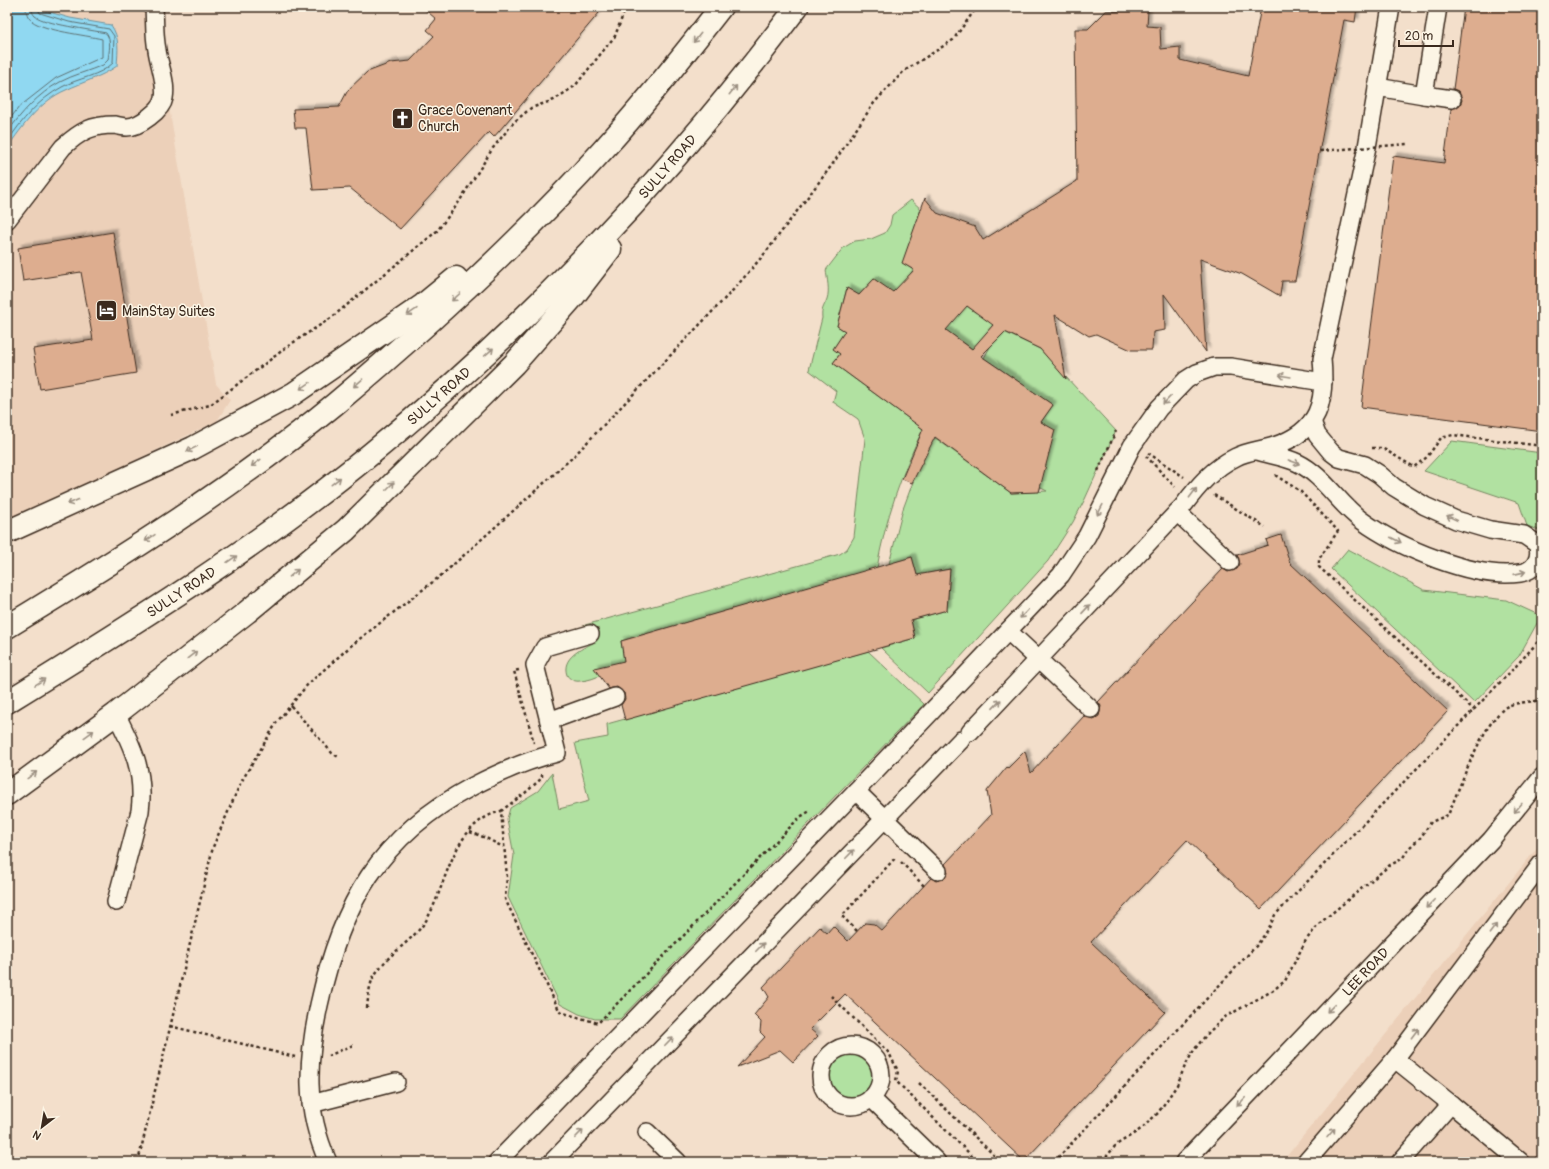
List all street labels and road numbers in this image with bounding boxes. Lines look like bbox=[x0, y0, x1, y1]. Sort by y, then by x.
street label: SULLY ROAD bbox=[635, 131, 700, 202]
street label: SULLY ROAD bbox=[403, 363, 474, 429]
street label: SULLY ROAD bbox=[143, 563, 219, 621]
street label: LEE ROAD bbox=[1338, 944, 1393, 999]

